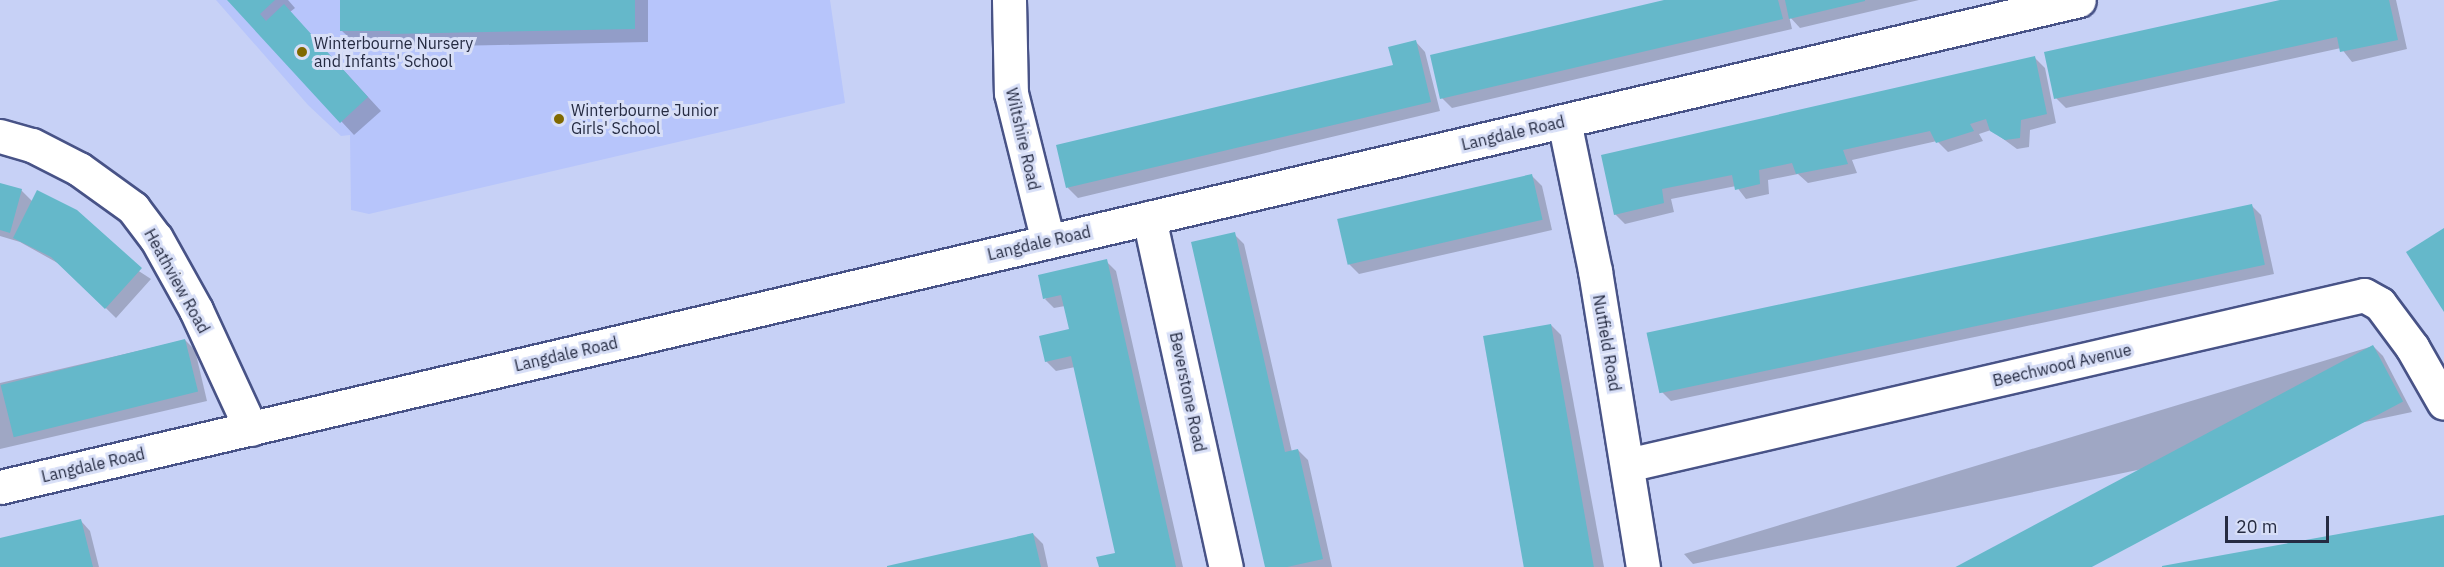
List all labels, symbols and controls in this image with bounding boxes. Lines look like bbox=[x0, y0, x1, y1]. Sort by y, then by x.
place label: Winterbourne Nursery and Infants' School bbox=[314, 33, 473, 71]
marker: Winterbourne Nursery and Infants' School bbox=[295, 45, 309, 59]
street label: Wiltshire Road bbox=[1002, 86, 1044, 192]
place label: Winterbourne Junior Girls' School bbox=[571, 100, 719, 138]
marker: Winterbourne Junior Girls' School bbox=[552, 112, 566, 126]
street label: Langdale Road bbox=[1459, 112, 1567, 154]
street label: Langdale Road bbox=[985, 222, 1093, 264]
street label: Heathview Road bbox=[140, 225, 214, 337]
street label: Nutfield Road bbox=[1589, 293, 1625, 393]
street label: Beverstone Road bbox=[1166, 330, 1210, 454]
street label: Langdale Road bbox=[512, 333, 620, 375]
street label: Beechwood Avenue bbox=[1991, 340, 2133, 390]
street label: Langdale Road bbox=[39, 444, 147, 486]
scale bar bbox=[2228, 504, 2332, 542]
text: 20 m bbox=[2236, 515, 2278, 538]

